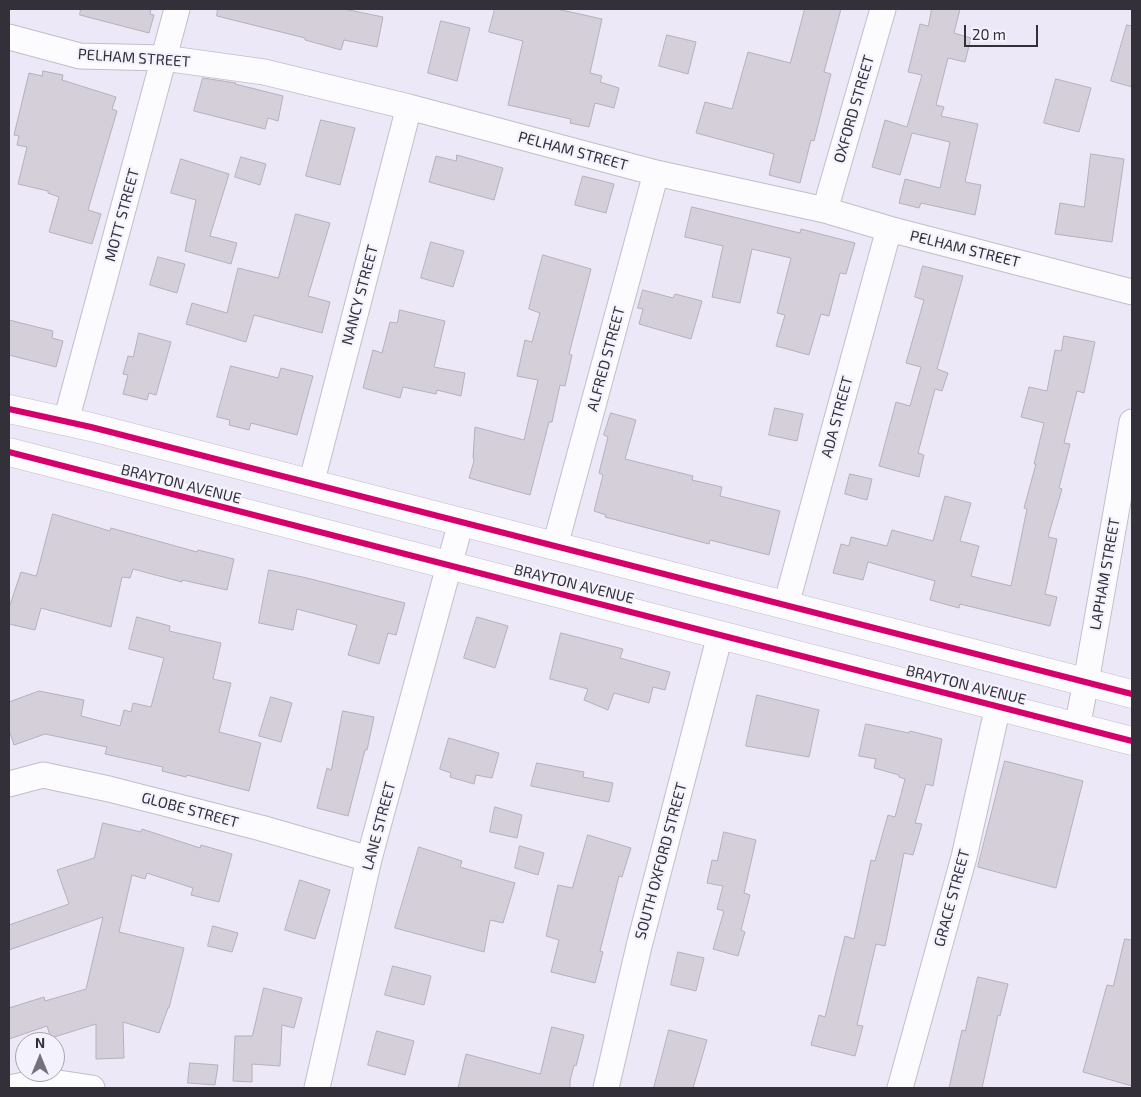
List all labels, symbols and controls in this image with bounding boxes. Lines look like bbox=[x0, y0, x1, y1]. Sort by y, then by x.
scale bar bbox=[966, 15, 1040, 47]
text: 20 m bbox=[972, 25, 1006, 43]
street label: PELHAM STREET bbox=[77, 45, 191, 71]
street label: OXFORD STREET bbox=[830, 53, 878, 165]
street label: PELHAM STREET bbox=[516, 128, 630, 174]
street label: MOTT STREET bbox=[101, 166, 143, 264]
street label: PELHAM STREET bbox=[908, 227, 1022, 271]
street label: NANCY STREET bbox=[338, 243, 382, 347]
street label: ALFRED STREET bbox=[583, 305, 629, 413]
street label: ADA STREET bbox=[817, 374, 857, 460]
street label: BRAYTON AVENUE bbox=[119, 460, 243, 508]
street label: LAPHAM STREET bbox=[1086, 516, 1124, 632]
street label: BRAYTON AVENUE bbox=[512, 560, 636, 608]
street label: BRAYTON AVENUE bbox=[904, 661, 1028, 709]
street label: LANE STREET bbox=[358, 780, 400, 872]
street label: SOUTH OXFORD STREET bbox=[631, 780, 691, 942]
street label: GLOBE STREET bbox=[139, 788, 241, 832]
street label: GRACE STREET bbox=[930, 847, 974, 949]
north arrow bbox=[15, 1032, 65, 1082]
text: N bbox=[35, 1034, 45, 1051]

